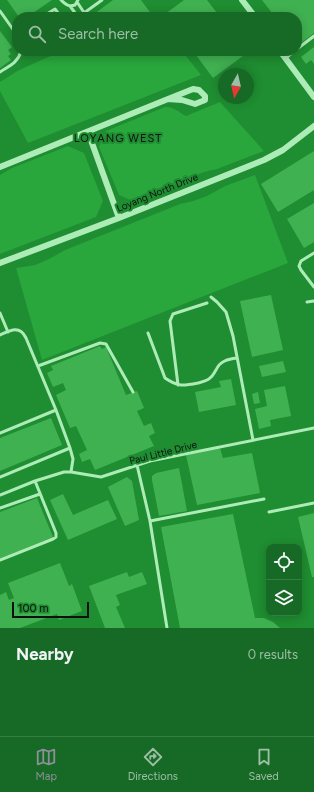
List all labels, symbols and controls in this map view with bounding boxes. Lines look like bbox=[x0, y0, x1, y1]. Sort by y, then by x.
search box bbox=[12, 12, 302, 56]
icon: search bbox=[26, 23, 48, 45]
text: Search here bbox=[58, 25, 138, 43]
north arrow bbox=[218, 68, 254, 104]
district label: LOYANG WEST bbox=[74, 132, 162, 145]
street label: Loyang North Drive bbox=[114, 170, 200, 215]
street label: Paul Little Drive bbox=[128, 438, 199, 467]
map controls bbox=[266, 544, 302, 616]
button: locate bbox=[266, 544, 302, 580]
button: layers bbox=[266, 580, 302, 616]
scale bar bbox=[12, 600, 89, 619]
text: 100 m bbox=[18, 602, 49, 615]
text: Nearby bbox=[16, 644, 74, 664]
text: 0 results bbox=[248, 647, 298, 662]
tab: Map bbox=[35, 746, 57, 783]
tab: Directions bbox=[128, 746, 178, 783]
tab: Saved bbox=[248, 746, 279, 783]

